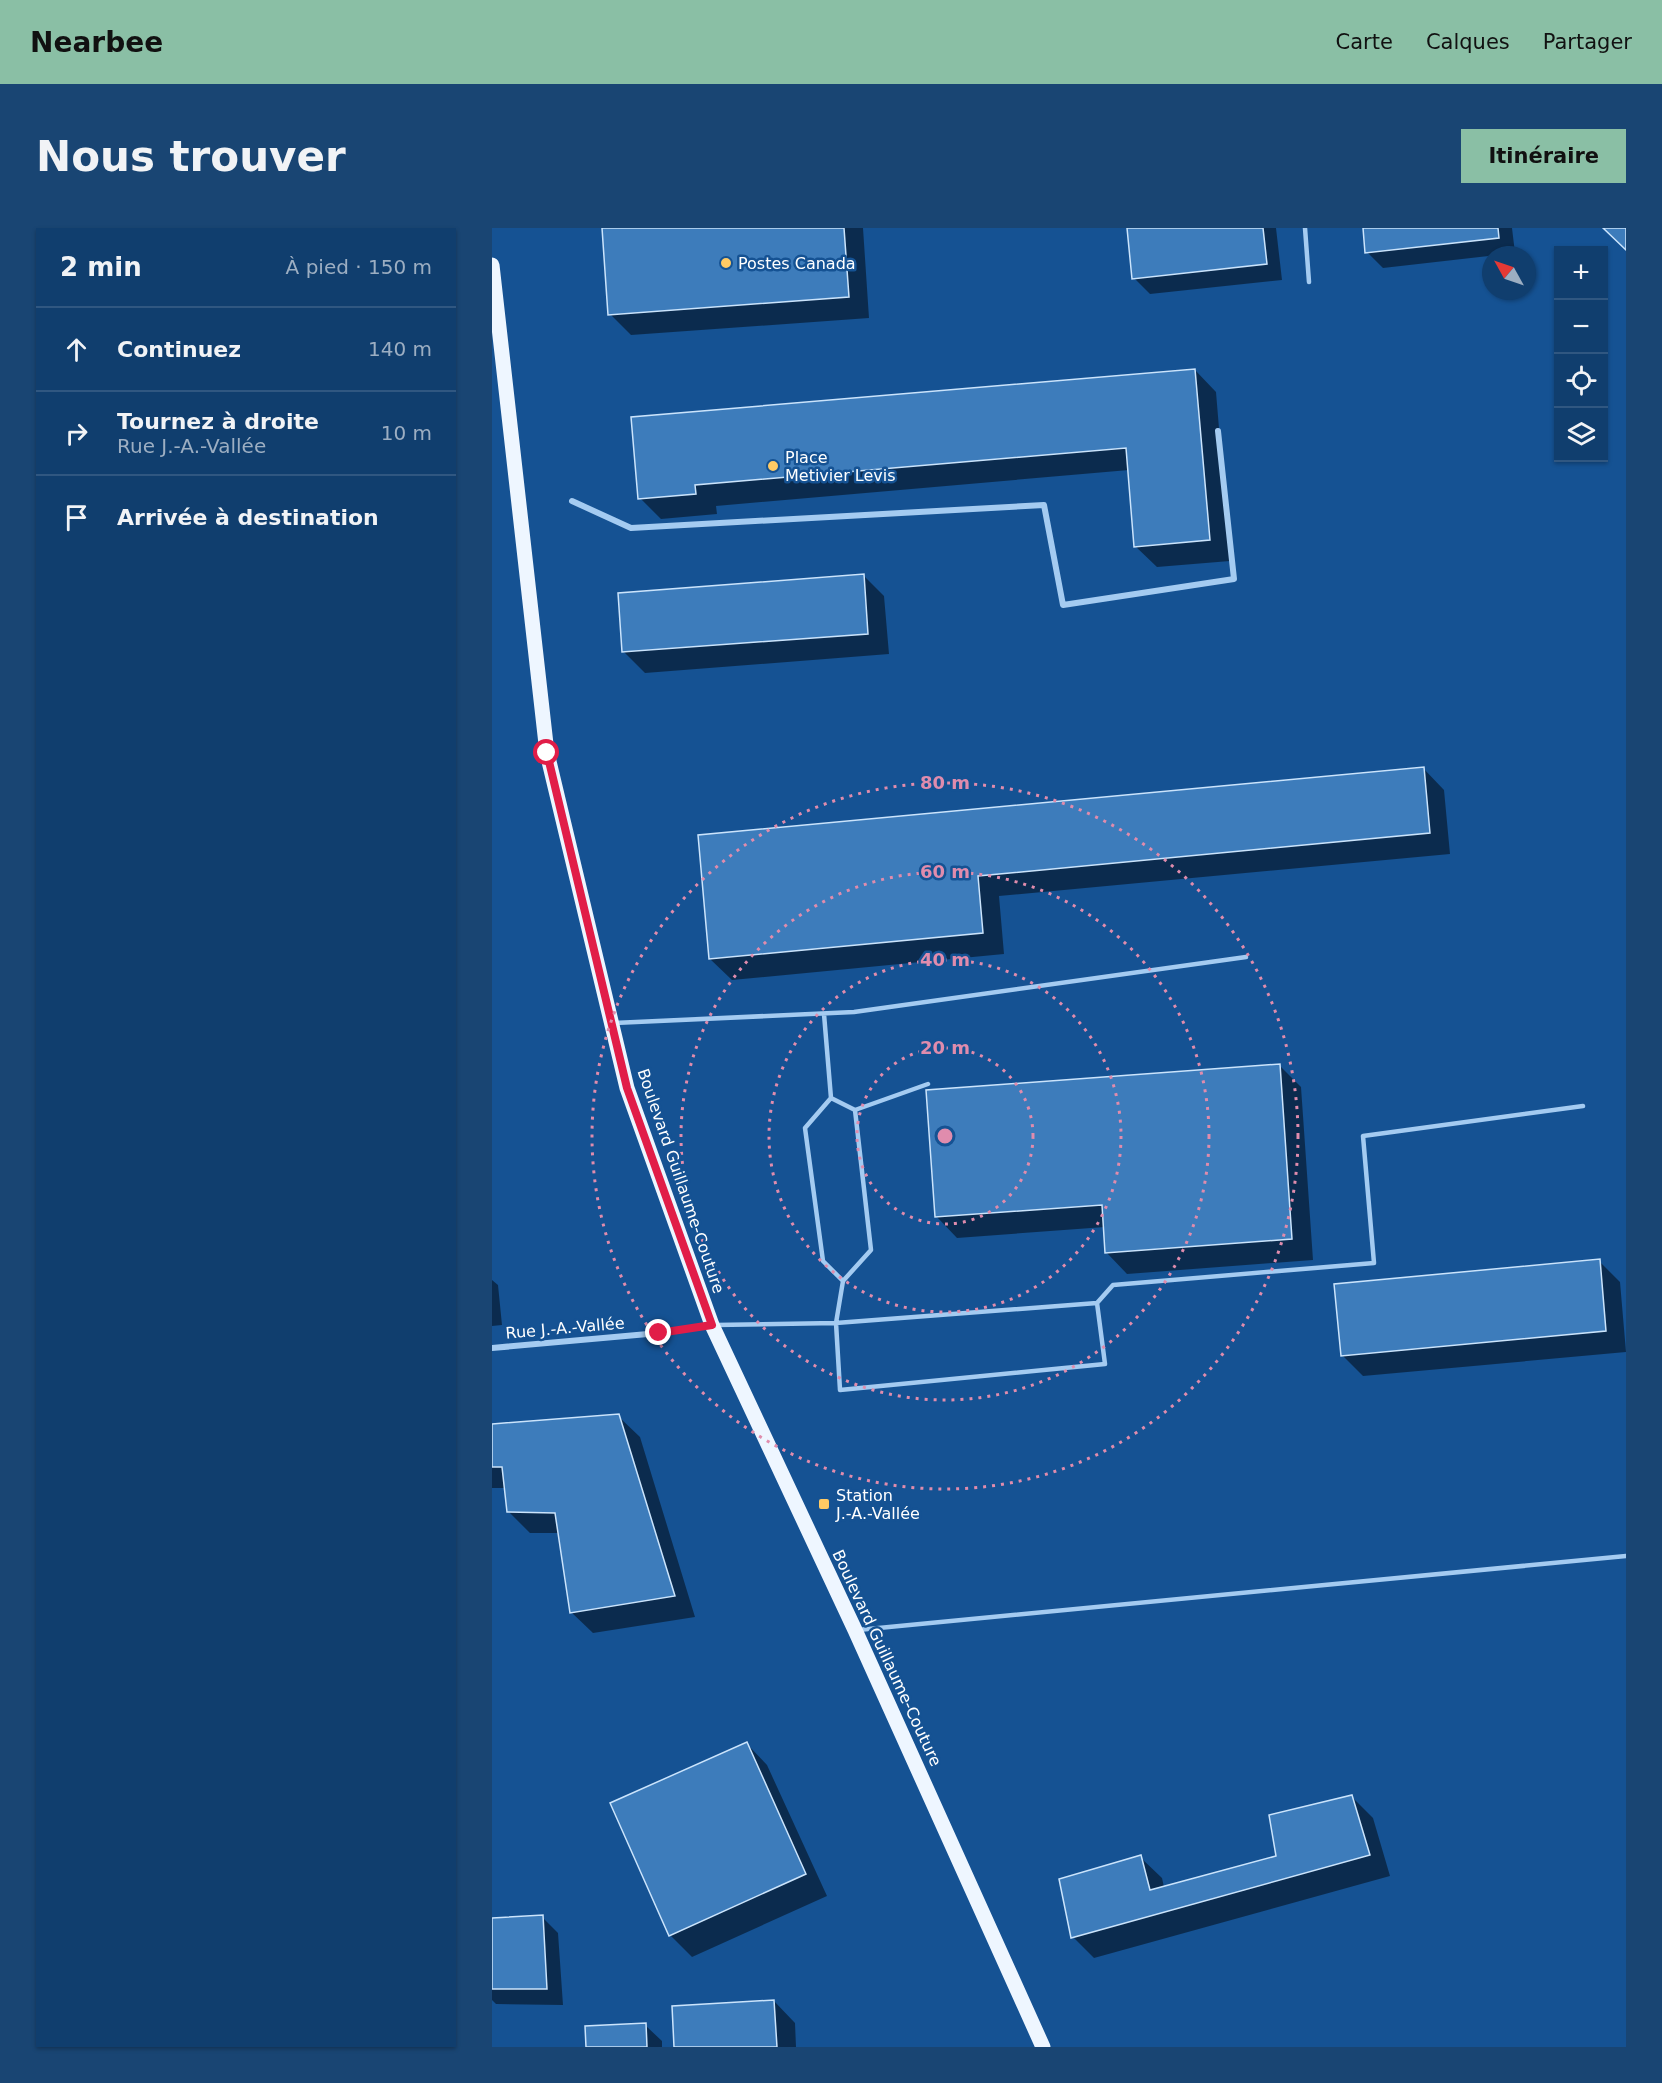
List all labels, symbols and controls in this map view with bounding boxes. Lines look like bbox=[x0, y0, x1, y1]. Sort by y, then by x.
text: Nearbee bbox=[30, 26, 163, 59]
text: Carte bbox=[1336, 30, 1393, 54]
text: Calques bbox=[1426, 30, 1510, 54]
text: Partager bbox=[1543, 30, 1632, 54]
button: Itinéraire bbox=[1461, 129, 1626, 183]
text: Nous trouver bbox=[36, 132, 346, 181]
north arrow bbox=[1482, 246, 1536, 300]
map controls bbox=[1554, 246, 1608, 462]
button: + bbox=[1554, 246, 1608, 300]
text: 2 min bbox=[60, 252, 142, 282]
place label: Postes Canada bbox=[738, 254, 856, 273]
text: À pied · 150 m bbox=[286, 255, 432, 279]
marker: Postes Canada bbox=[719, 256, 733, 270]
button: − bbox=[1554, 300, 1608, 354]
icon: ahead bbox=[60, 333, 93, 366]
text: Continuez bbox=[117, 337, 241, 362]
text: 140 m bbox=[368, 337, 432, 361]
button: locate bbox=[1554, 354, 1608, 408]
button: layers bbox=[1554, 408, 1608, 462]
text: Tournez à droite bbox=[117, 409, 319, 434]
icon: right bbox=[60, 417, 93, 450]
text: 10 m bbox=[381, 421, 432, 445]
text: Rue J.-A.-Vallée bbox=[117, 434, 266, 458]
place label: Place Metivier Levis bbox=[785, 448, 896, 485]
marker: Place Metivier Levis bbox=[766, 459, 780, 473]
icon: arrive bbox=[60, 501, 93, 534]
text: Arrivée à destination bbox=[117, 505, 379, 530]
route start bbox=[533, 739, 559, 765]
text: 80 m bbox=[920, 772, 970, 793]
text: 60 m bbox=[920, 861, 970, 882]
text: 40 m bbox=[920, 949, 970, 970]
text: 20 m bbox=[920, 1037, 970, 1058]
street label: Boulevard Guillaume-Couture bbox=[633, 1066, 729, 1296]
centre of rings bbox=[935, 1126, 955, 1146]
street label: Rue J.-A.-Vallée bbox=[505, 1313, 625, 1343]
route end bbox=[645, 1319, 671, 1345]
place label: Station J.-A.-Vallée bbox=[835, 1486, 920, 1523]
marker: Station J.-A.-Vallée bbox=[817, 1497, 831, 1511]
street label: Boulevard Guillaume-Couture bbox=[828, 1547, 946, 1769]

